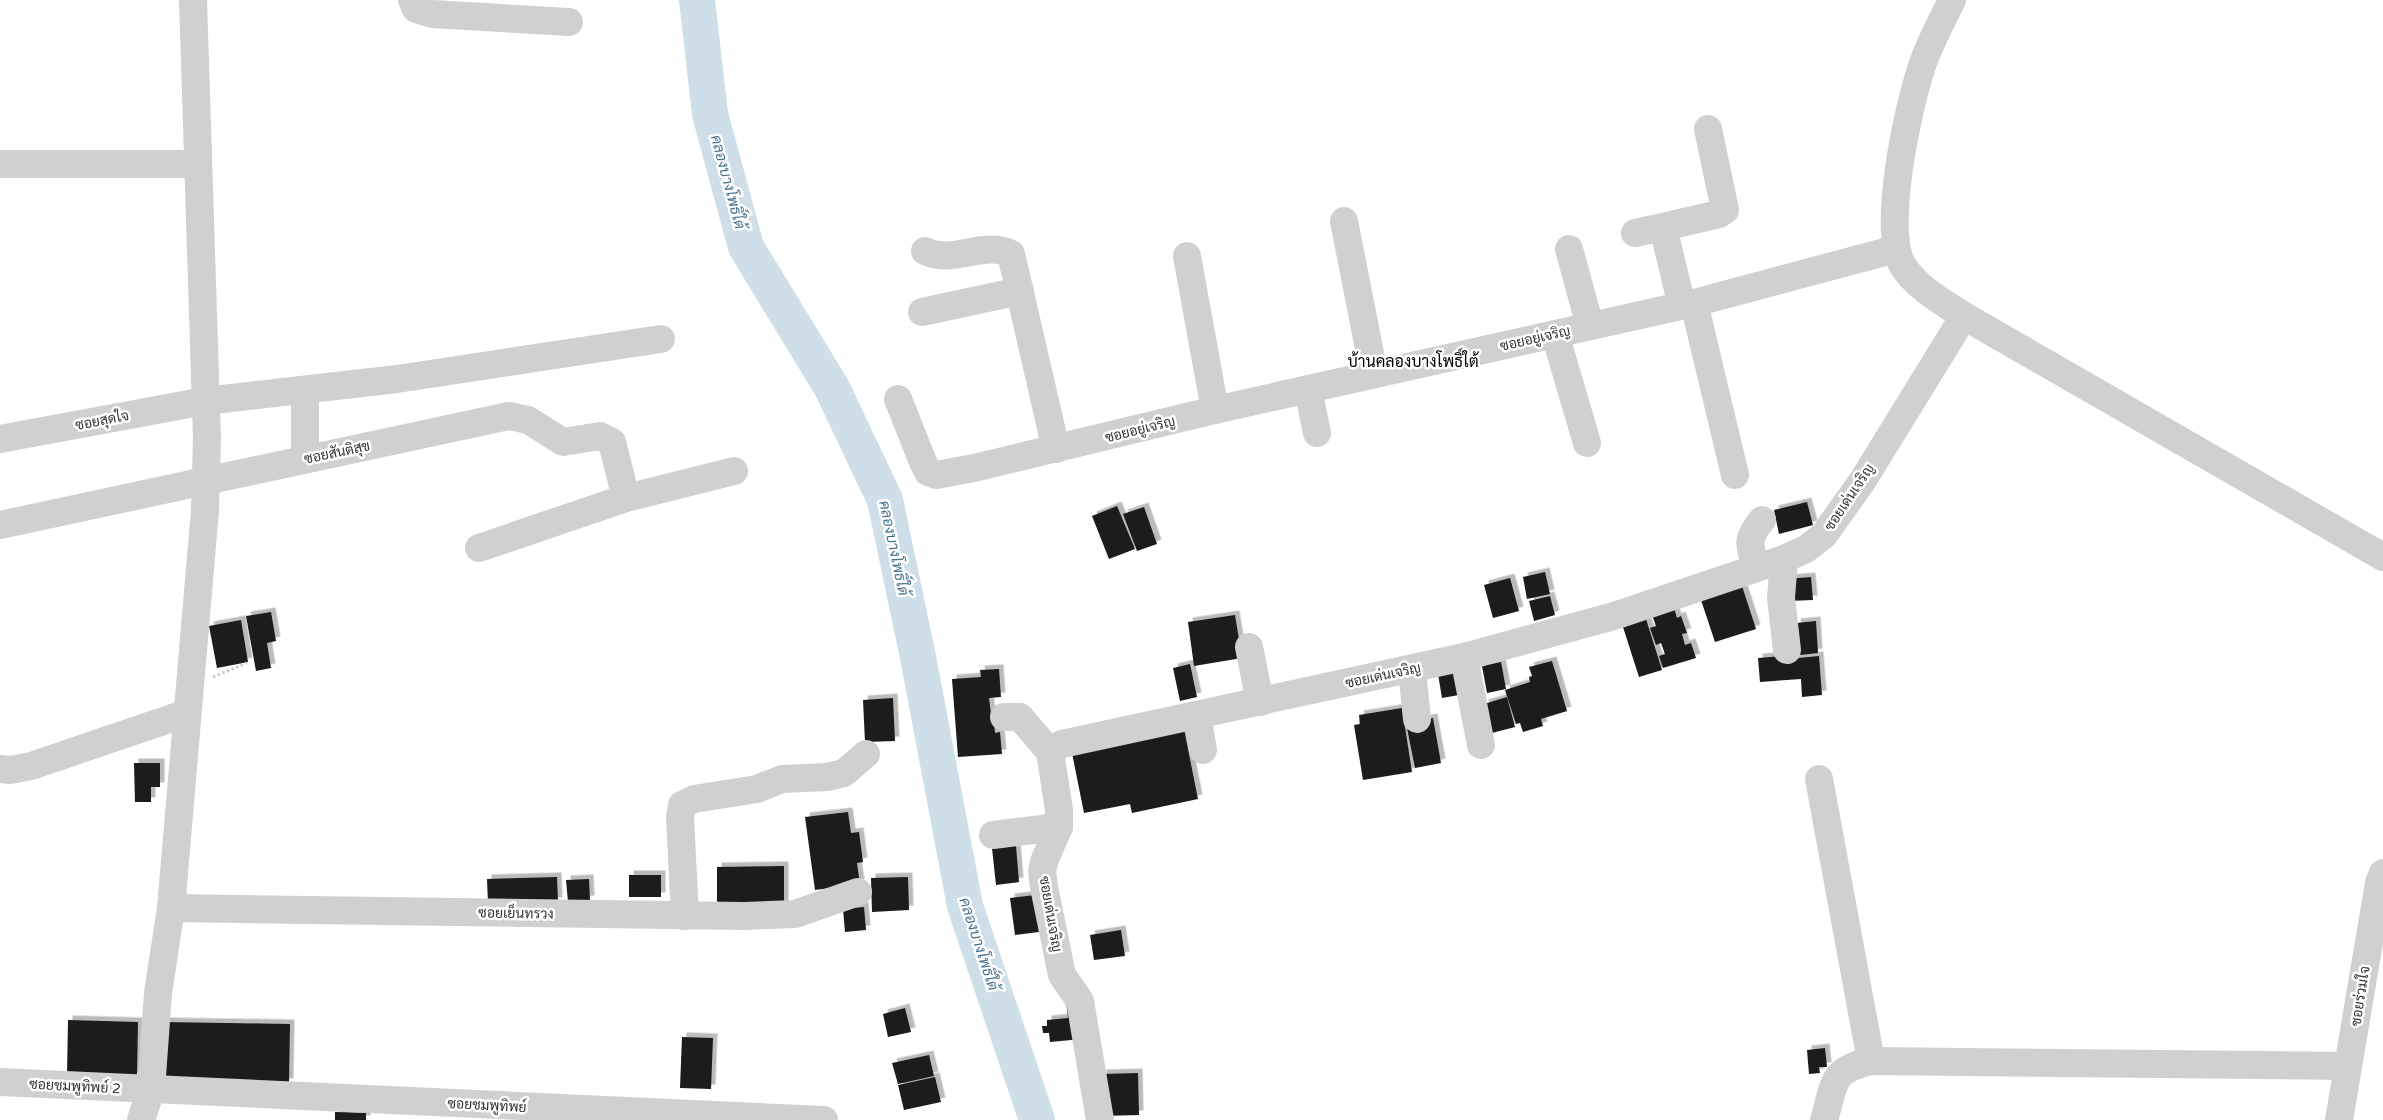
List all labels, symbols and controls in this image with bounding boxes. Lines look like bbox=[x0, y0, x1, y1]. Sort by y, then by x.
water label: คลองบางโพธิ์ใต้ bbox=[707, 131, 756, 234]
street label: ซอยอยู่เจริญ bbox=[1498, 322, 1572, 356]
district label: บ้านคลองบางโพธิ์ใต้ bbox=[1347, 347, 1479, 372]
street label: ซอยสุดใจ bbox=[74, 407, 131, 435]
street label: ซอยอยู่เจริญ bbox=[1103, 413, 1177, 447]
street label: ซอยสันติสุข bbox=[303, 437, 372, 469]
street label: ซอยเด่นเจริญ bbox=[1821, 461, 1878, 534]
water label: คลองบางโพธิ์ใต้ bbox=[875, 498, 920, 600]
street label: ซอยเด่นเจริญ bbox=[1344, 659, 1422, 692]
street label: ซอยเด่นเจริญ bbox=[1035, 875, 1066, 953]
water label: คลองบางโพธิ์ใต้ bbox=[956, 893, 1009, 995]
street label: ซอยเย็นทรวง bbox=[478, 903, 554, 923]
street label: ซอยร่วมใจ bbox=[2347, 965, 2374, 1027]
street label: ซอยชมพูทิพย์ 2 bbox=[29, 1075, 121, 1098]
street label: ซอยชมพูทิพย์ bbox=[447, 1094, 527, 1117]

